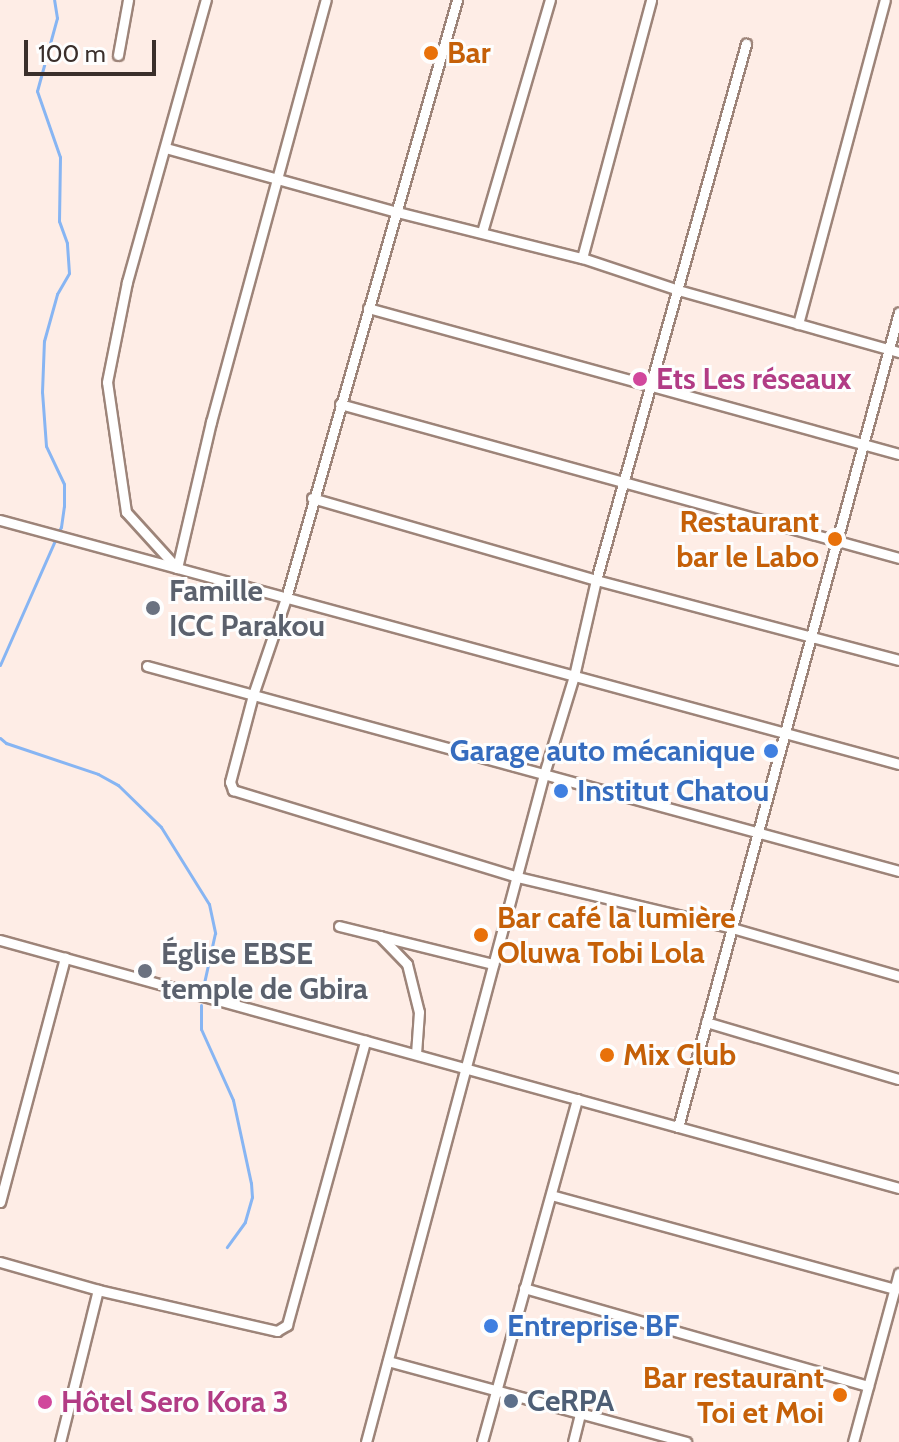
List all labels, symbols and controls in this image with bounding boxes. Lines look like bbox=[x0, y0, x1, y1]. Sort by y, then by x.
scale bar bbox=[28, 24, 160, 74]
place label: Bar bbox=[447, 35, 491, 71]
text: 100 m bbox=[38, 39, 106, 68]
marker: Bar bbox=[422, 44, 440, 62]
place label: Ets Les réseaux bbox=[656, 361, 851, 397]
marker: Ets Les réseaux bbox=[631, 370, 649, 388]
place label: Restaurant bar le Labo bbox=[676, 504, 819, 574]
marker: Restaurant bar le Labo bbox=[826, 530, 844, 548]
place label: Famille ICC Parakou bbox=[169, 573, 325, 644]
marker: Famille ICC Parakou bbox=[144, 599, 162, 617]
place label: Garage auto mécanique bbox=[450, 733, 755, 769]
marker: Garage auto mécanique bbox=[762, 742, 780, 760]
place label: Institut Chatou bbox=[577, 773, 769, 809]
marker: Institut Chatou bbox=[552, 782, 570, 800]
place label: Bar café la lumière Oluwa Tobi Lola bbox=[497, 900, 736, 970]
marker: Bar café la lumière Oluwa Tobi Lola bbox=[472, 926, 490, 944]
place label: Église EBSE temple de Gbira bbox=[161, 936, 368, 1006]
marker: Église EBSE temple de Gbira bbox=[136, 962, 154, 980]
place label: Mix Club bbox=[623, 1037, 736, 1073]
marker: Mix Club bbox=[598, 1046, 616, 1064]
place label: Entreprise BF bbox=[507, 1308, 679, 1344]
marker: Entreprise BF bbox=[482, 1317, 500, 1335]
place label: Bar restaurant Toi et Moi bbox=[643, 1360, 824, 1430]
place label: CeRPA bbox=[527, 1383, 614, 1419]
place label: Hôtel Sero Kora 3 bbox=[61, 1384, 289, 1420]
marker: Bar restaurant Toi et Moi bbox=[831, 1386, 849, 1404]
marker: CeRPA bbox=[502, 1392, 520, 1410]
marker: Hôtel Sero Kora 3 bbox=[36, 1393, 54, 1411]

